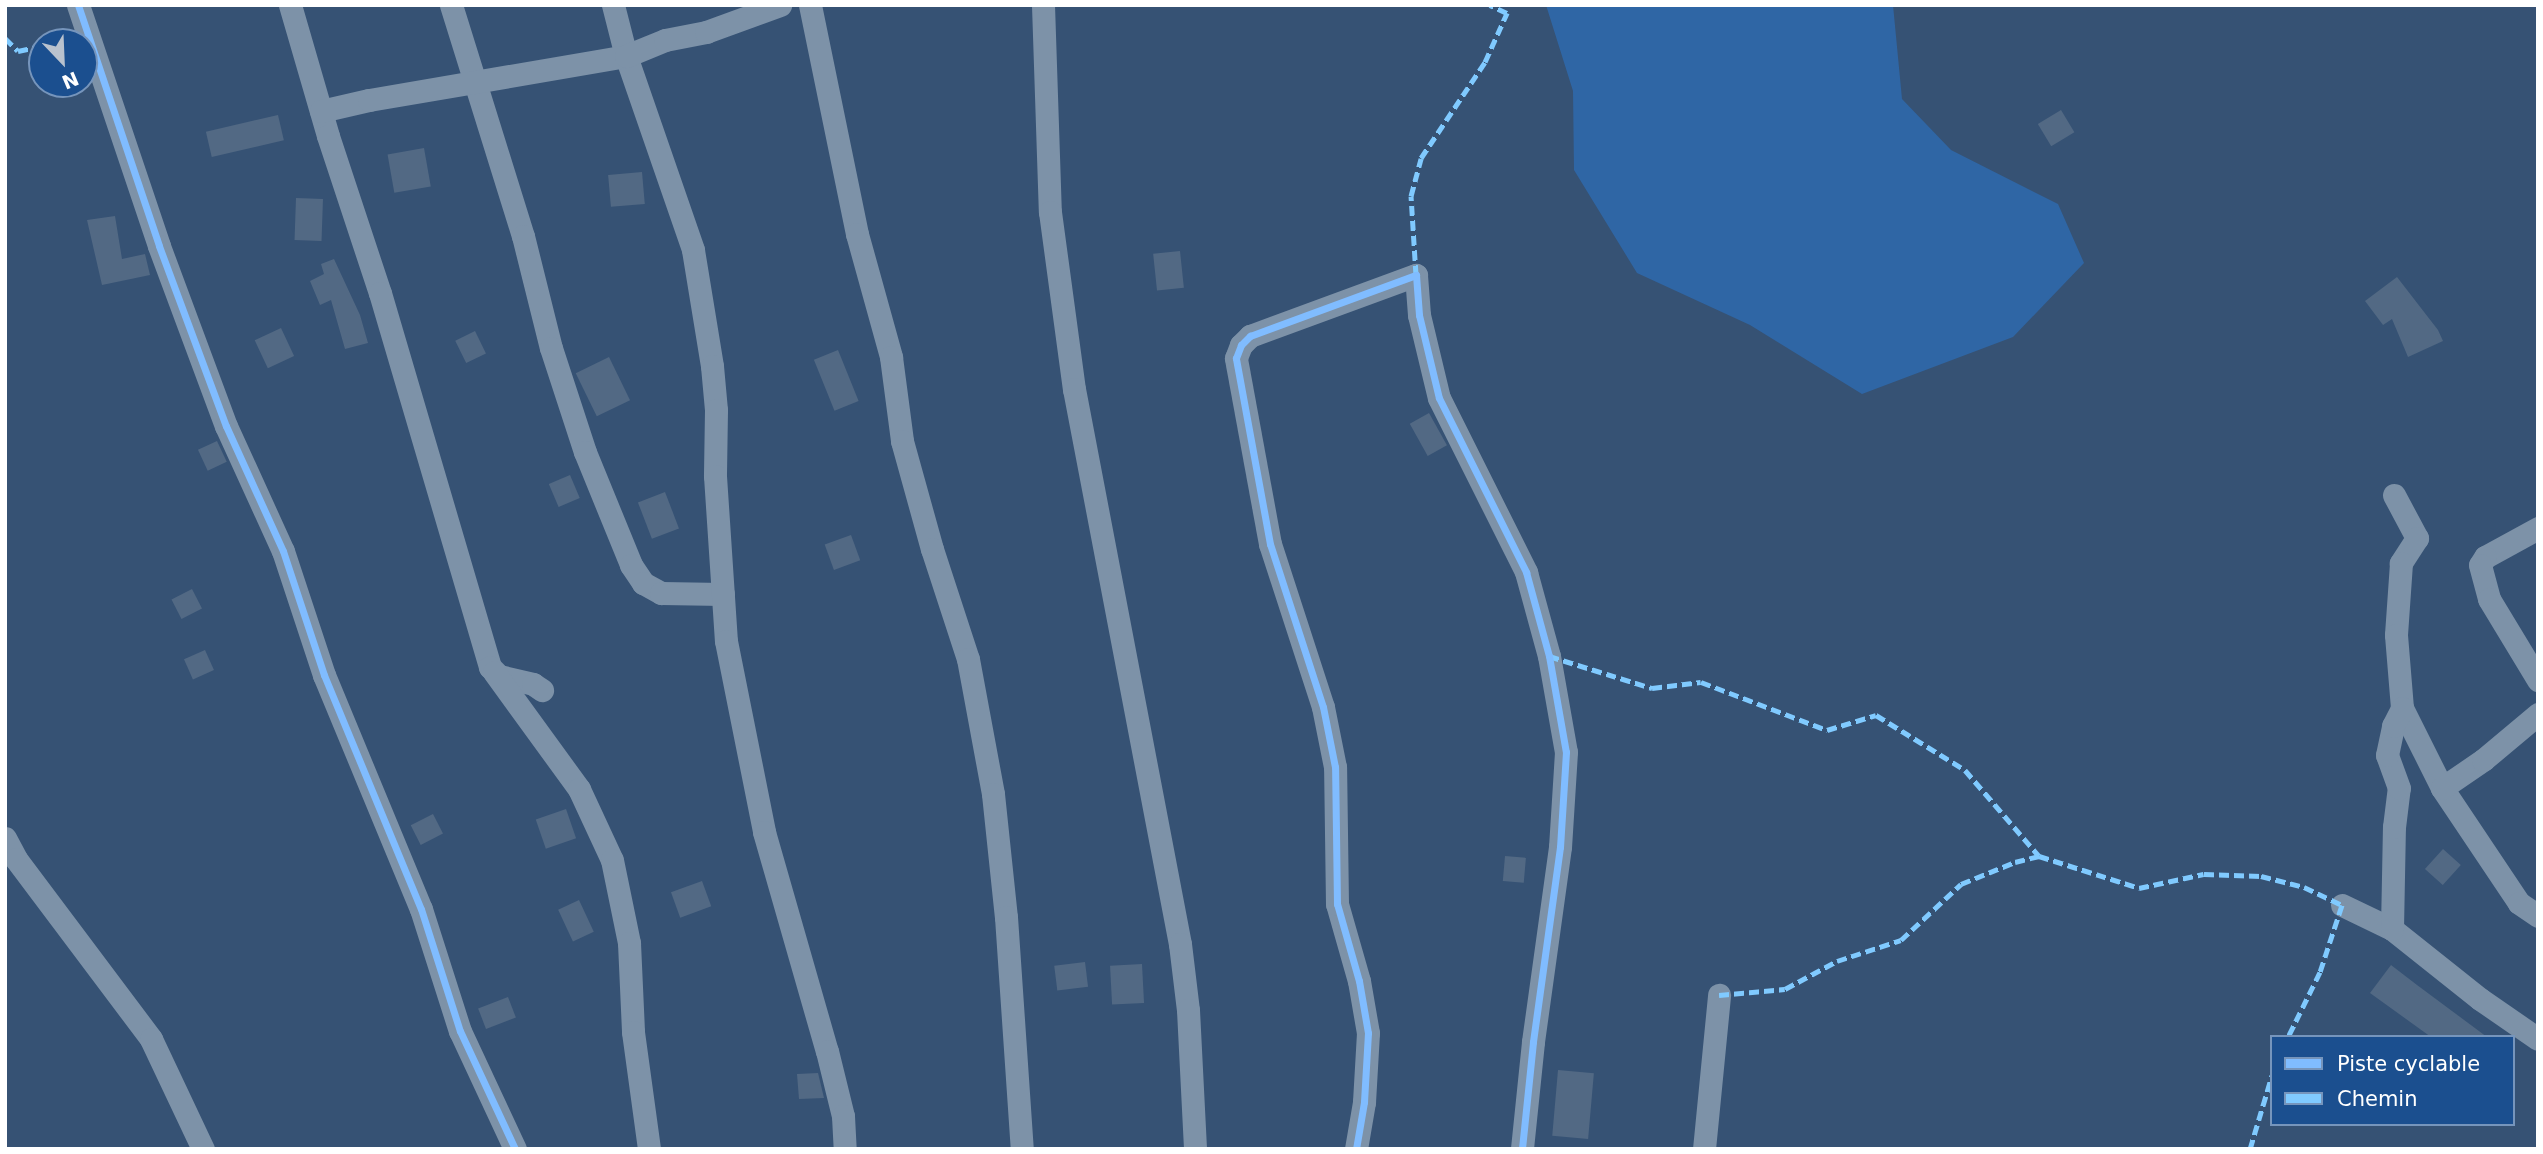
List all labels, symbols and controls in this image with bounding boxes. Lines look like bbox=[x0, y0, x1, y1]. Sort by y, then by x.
north arrow bbox=[28, 28, 98, 98]
text: N bbox=[59, 67, 82, 94]
legend bbox=[2270, 1035, 2515, 1126]
text: Piste cyclable bbox=[2337, 1052, 2480, 1076]
text: Chemin bbox=[2337, 1087, 2418, 1111]

